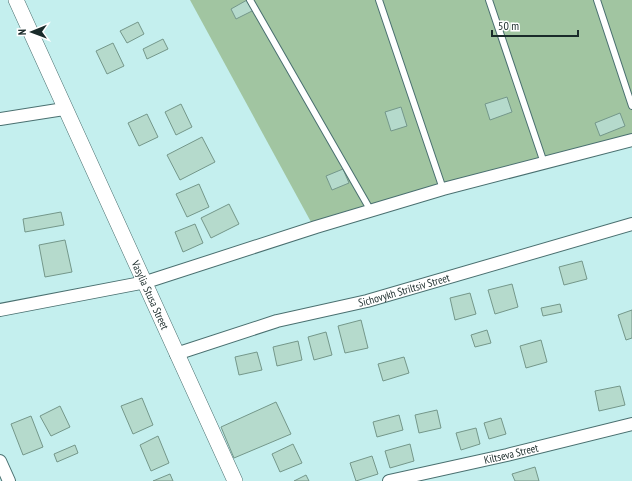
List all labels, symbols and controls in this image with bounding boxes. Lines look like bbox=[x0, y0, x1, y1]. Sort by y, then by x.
north arrow bbox=[12, 12, 52, 52]
scale bar bbox=[492, 12, 578, 38]
text: 50 m bbox=[498, 18, 519, 33]
text: N bbox=[15, 29, 29, 35]
street label: Vasylia Stusa Street bbox=[128, 257, 172, 332]
street label: Sichovykh Striltsiv Street bbox=[357, 270, 451, 310]
street label: Kiltseva Street bbox=[483, 441, 540, 467]

